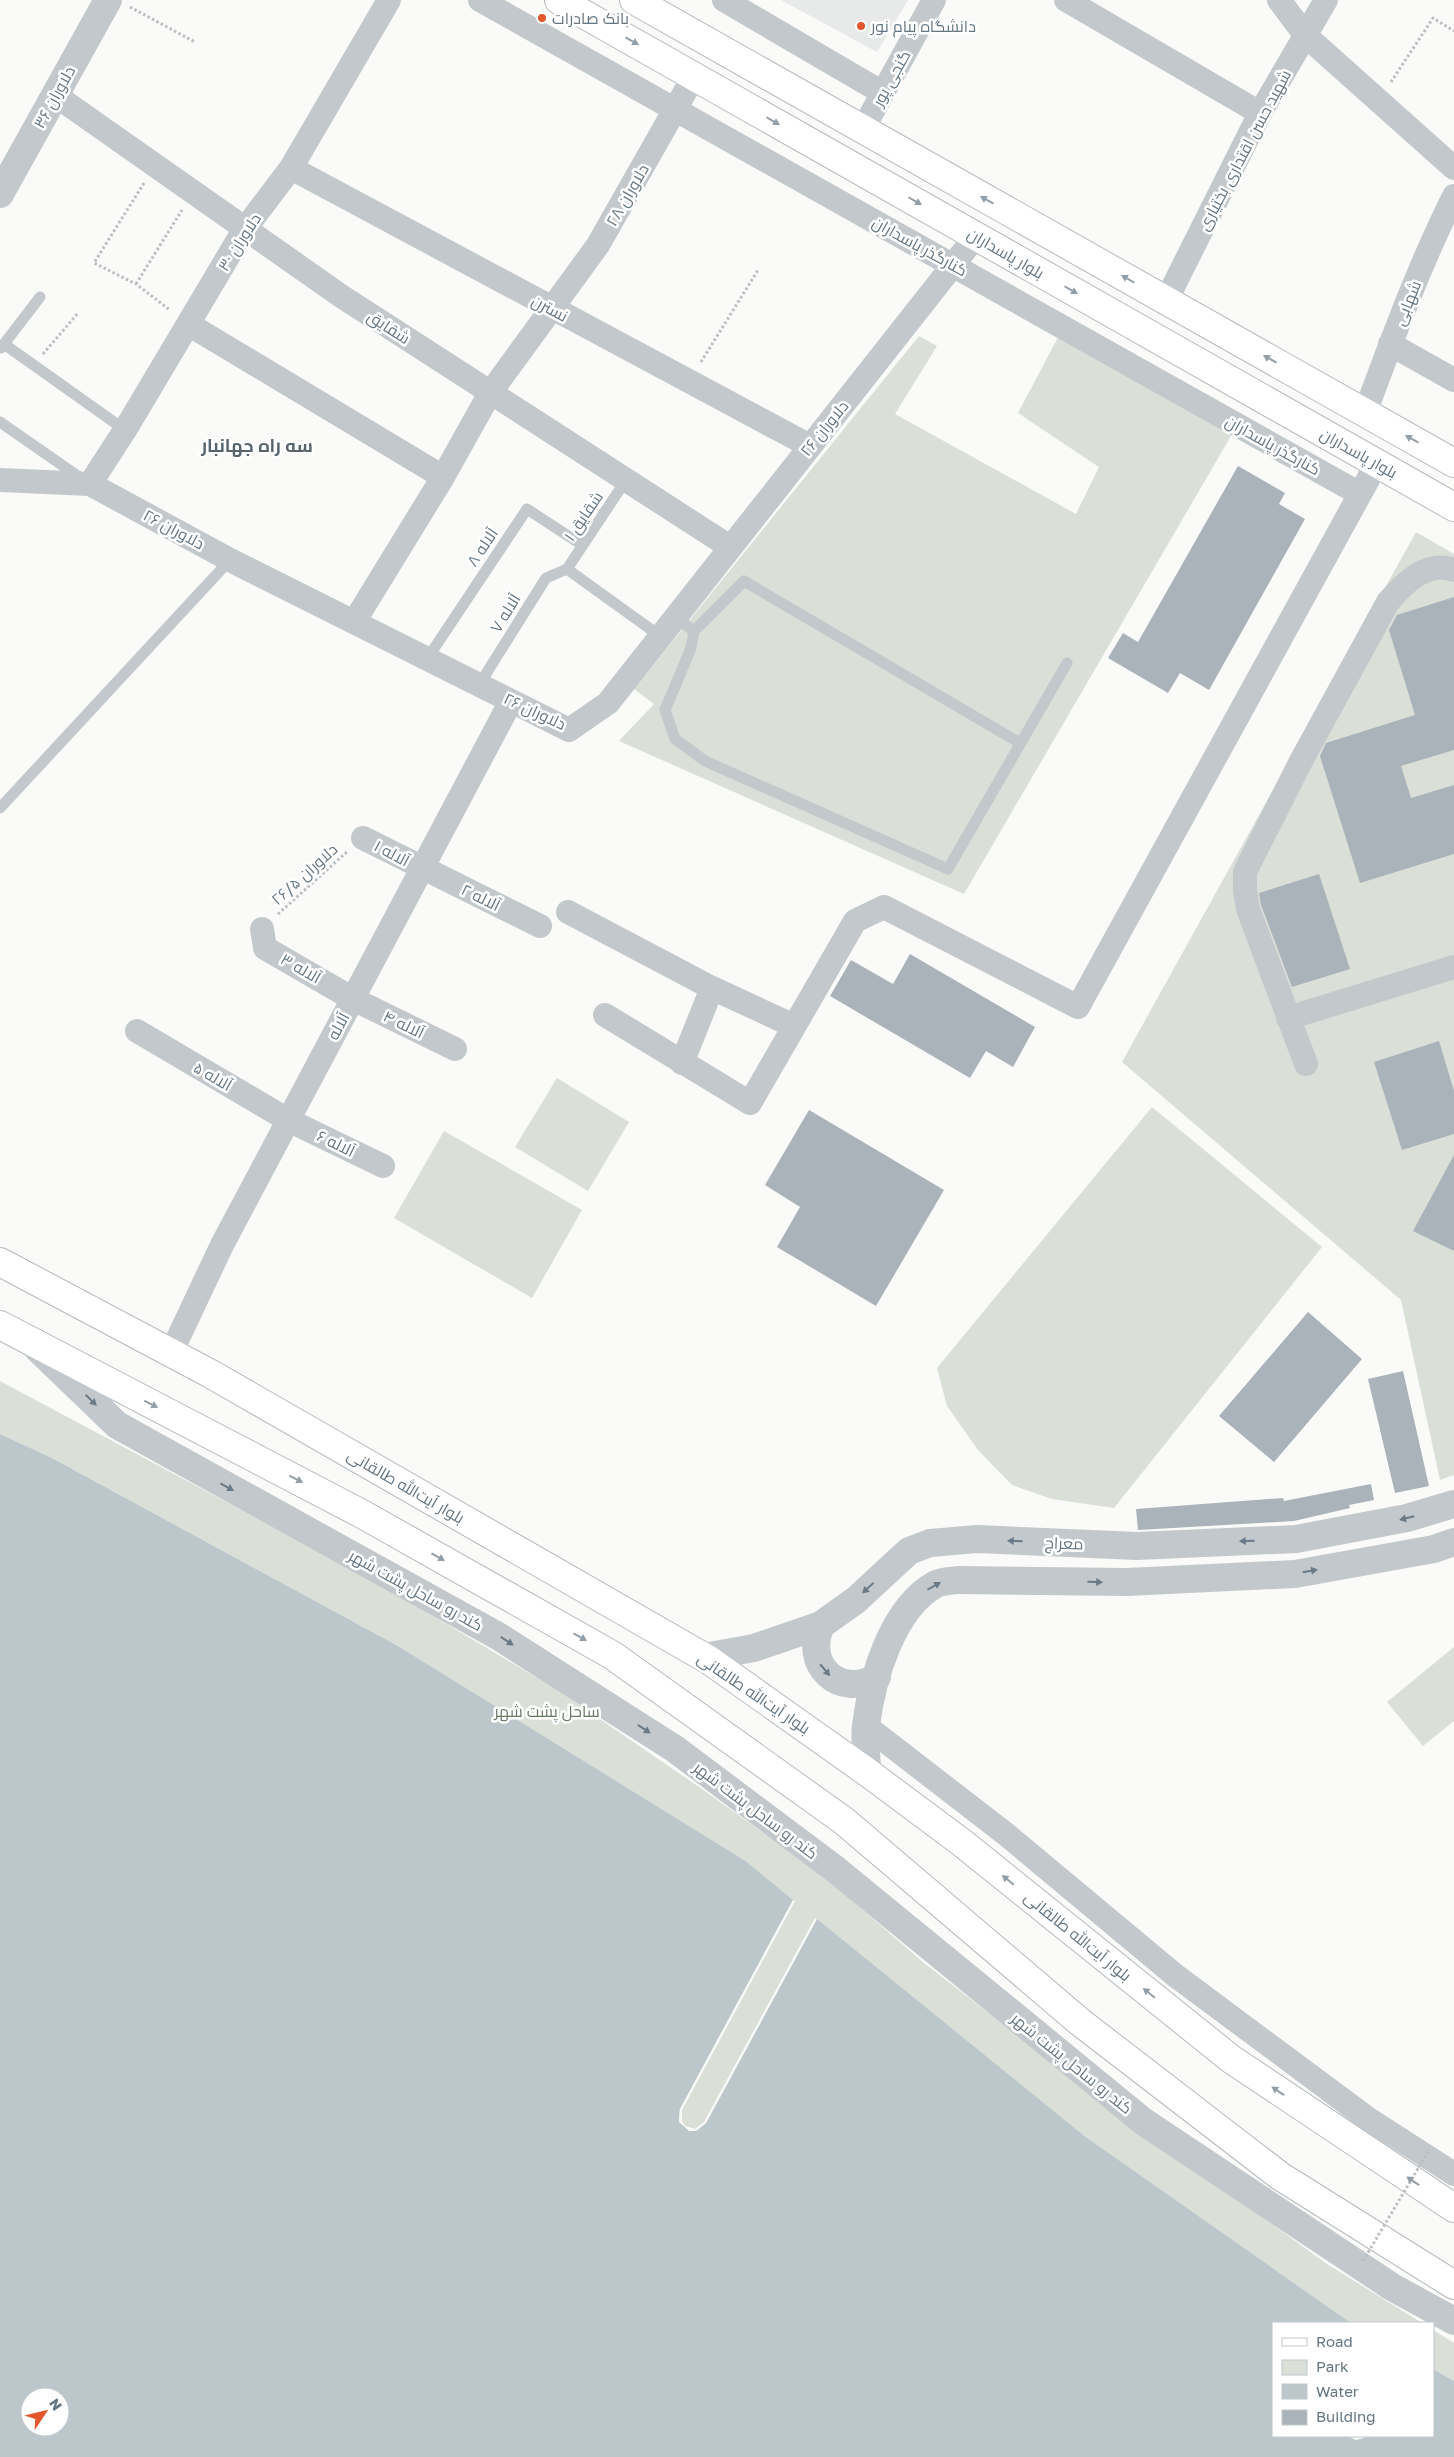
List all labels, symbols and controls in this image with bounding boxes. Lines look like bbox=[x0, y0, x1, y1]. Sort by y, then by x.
place label: بانک صادرات bbox=[552, 8, 629, 28]
marker: بانک صادرات bbox=[536, 12, 548, 24]
place label: دانشگاه پیام نور bbox=[870, 16, 976, 38]
marker: دانشگاه پیام نور bbox=[855, 20, 867, 32]
one-way arrow bbox=[624, 37, 639, 45]
street label: گنجی پور bbox=[867, 46, 916, 111]
street label: دلاوران ۳۶ bbox=[29, 62, 80, 132]
street label: شهید حسن اقتداری بختیاری bbox=[1193, 66, 1296, 234]
one-way arrow bbox=[766, 117, 781, 125]
street label: دلاوران ۲۸ bbox=[601, 160, 654, 230]
one-way arrow bbox=[980, 195, 994, 204]
one-way arrow bbox=[908, 197, 921, 206]
street label: دلاوران ۳۰ bbox=[213, 209, 266, 275]
street label: کنارگذر پاسداران bbox=[868, 212, 971, 282]
street label: بلوار پاسداران bbox=[963, 223, 1048, 285]
one-way arrow bbox=[1122, 275, 1135, 284]
street label: شهابی bbox=[1389, 277, 1426, 329]
one-way arrow bbox=[1064, 286, 1079, 294]
street label: نسترن bbox=[528, 290, 572, 327]
street label: شقایق bbox=[363, 306, 414, 349]
one-way arrow bbox=[1263, 355, 1277, 364]
street label: دلاوران ۲۶ bbox=[795, 396, 853, 461]
street label: کنارگذر پاسداران bbox=[1221, 411, 1324, 481]
street label: بلوار پاسداران bbox=[1316, 424, 1401, 484]
district label: سه راه جهانبار bbox=[200, 434, 313, 457]
one-way arrow bbox=[1404, 435, 1419, 443]
street label: شقایق ۱ bbox=[559, 487, 608, 545]
street label: دلاوران ۲۶ bbox=[140, 505, 208, 554]
street label: آلاله ۸ bbox=[462, 523, 502, 570]
street label: آلاله ۷ bbox=[485, 589, 525, 636]
street label: دلاوران ۲۶ bbox=[500, 688, 569, 735]
street label: آلاله ۱ bbox=[371, 835, 414, 871]
street label: دلاوران ۲۶/۵ bbox=[267, 839, 342, 910]
street label: آلاله ۲ bbox=[458, 879, 504, 915]
street label: آلاله ۳ bbox=[277, 949, 325, 988]
street label: آلاله ۴ bbox=[380, 1006, 428, 1043]
street label: آلاله bbox=[323, 1008, 354, 1043]
street label: آلاله ۵ bbox=[190, 1057, 236, 1095]
street label: آلاله ۶ bbox=[314, 1125, 359, 1161]
one-way arrow bbox=[84, 1394, 96, 1406]
one-way arrow bbox=[144, 1400, 159, 1408]
street label: بلوار آیت‌الله طالقانی bbox=[343, 1444, 468, 1529]
one-way arrow bbox=[288, 1475, 303, 1483]
one-way arrow bbox=[220, 1482, 234, 1491]
one-way arrow bbox=[1400, 1514, 1415, 1522]
street label: معراج bbox=[1044, 1532, 1084, 1556]
one-way arrow bbox=[1006, 1536, 1022, 1544]
one-way arrow bbox=[1239, 1537, 1255, 1545]
street label: کند رو ساحل پشت شهر bbox=[344, 1544, 486, 1637]
one-way arrow bbox=[431, 1553, 446, 1561]
one-way arrow bbox=[1302, 1567, 1318, 1575]
one-way arrow bbox=[1087, 1578, 1103, 1586]
one-way arrow bbox=[862, 1582, 874, 1594]
one-way arrow bbox=[928, 1582, 941, 1591]
one-way arrow bbox=[573, 1632, 586, 1641]
one-way arrow bbox=[500, 1637, 514, 1646]
street label: بلوار آیت‌الله طالقانی bbox=[693, 1648, 814, 1739]
one-way arrow bbox=[820, 1664, 831, 1677]
park label: ساحل پشت شهر bbox=[493, 1701, 600, 1723]
one-way arrow bbox=[637, 1724, 650, 1734]
street label: کند رو ساحل پشت شهر bbox=[688, 1756, 822, 1865]
one-way arrow bbox=[1002, 1875, 1015, 1886]
street label: بلوار آیت‌الله طالقانی bbox=[1020, 1887, 1136, 1986]
one-way arrow bbox=[1142, 1987, 1155, 1998]
street label: کند رو ساحل پشت شهر bbox=[1005, 2007, 1137, 2119]
one-way arrow bbox=[1272, 2086, 1285, 2096]
one-way arrow bbox=[1407, 2176, 1420, 2186]
legend bbox=[1272, 2322, 1434, 2437]
text: Road bbox=[1316, 2332, 1353, 2350]
text: Park bbox=[1316, 2357, 1349, 2375]
text: Water bbox=[1316, 2382, 1359, 2400]
north arrow bbox=[20, 2387, 70, 2437]
text: N bbox=[46, 2395, 66, 2413]
text: Building bbox=[1316, 2407, 1376, 2425]

